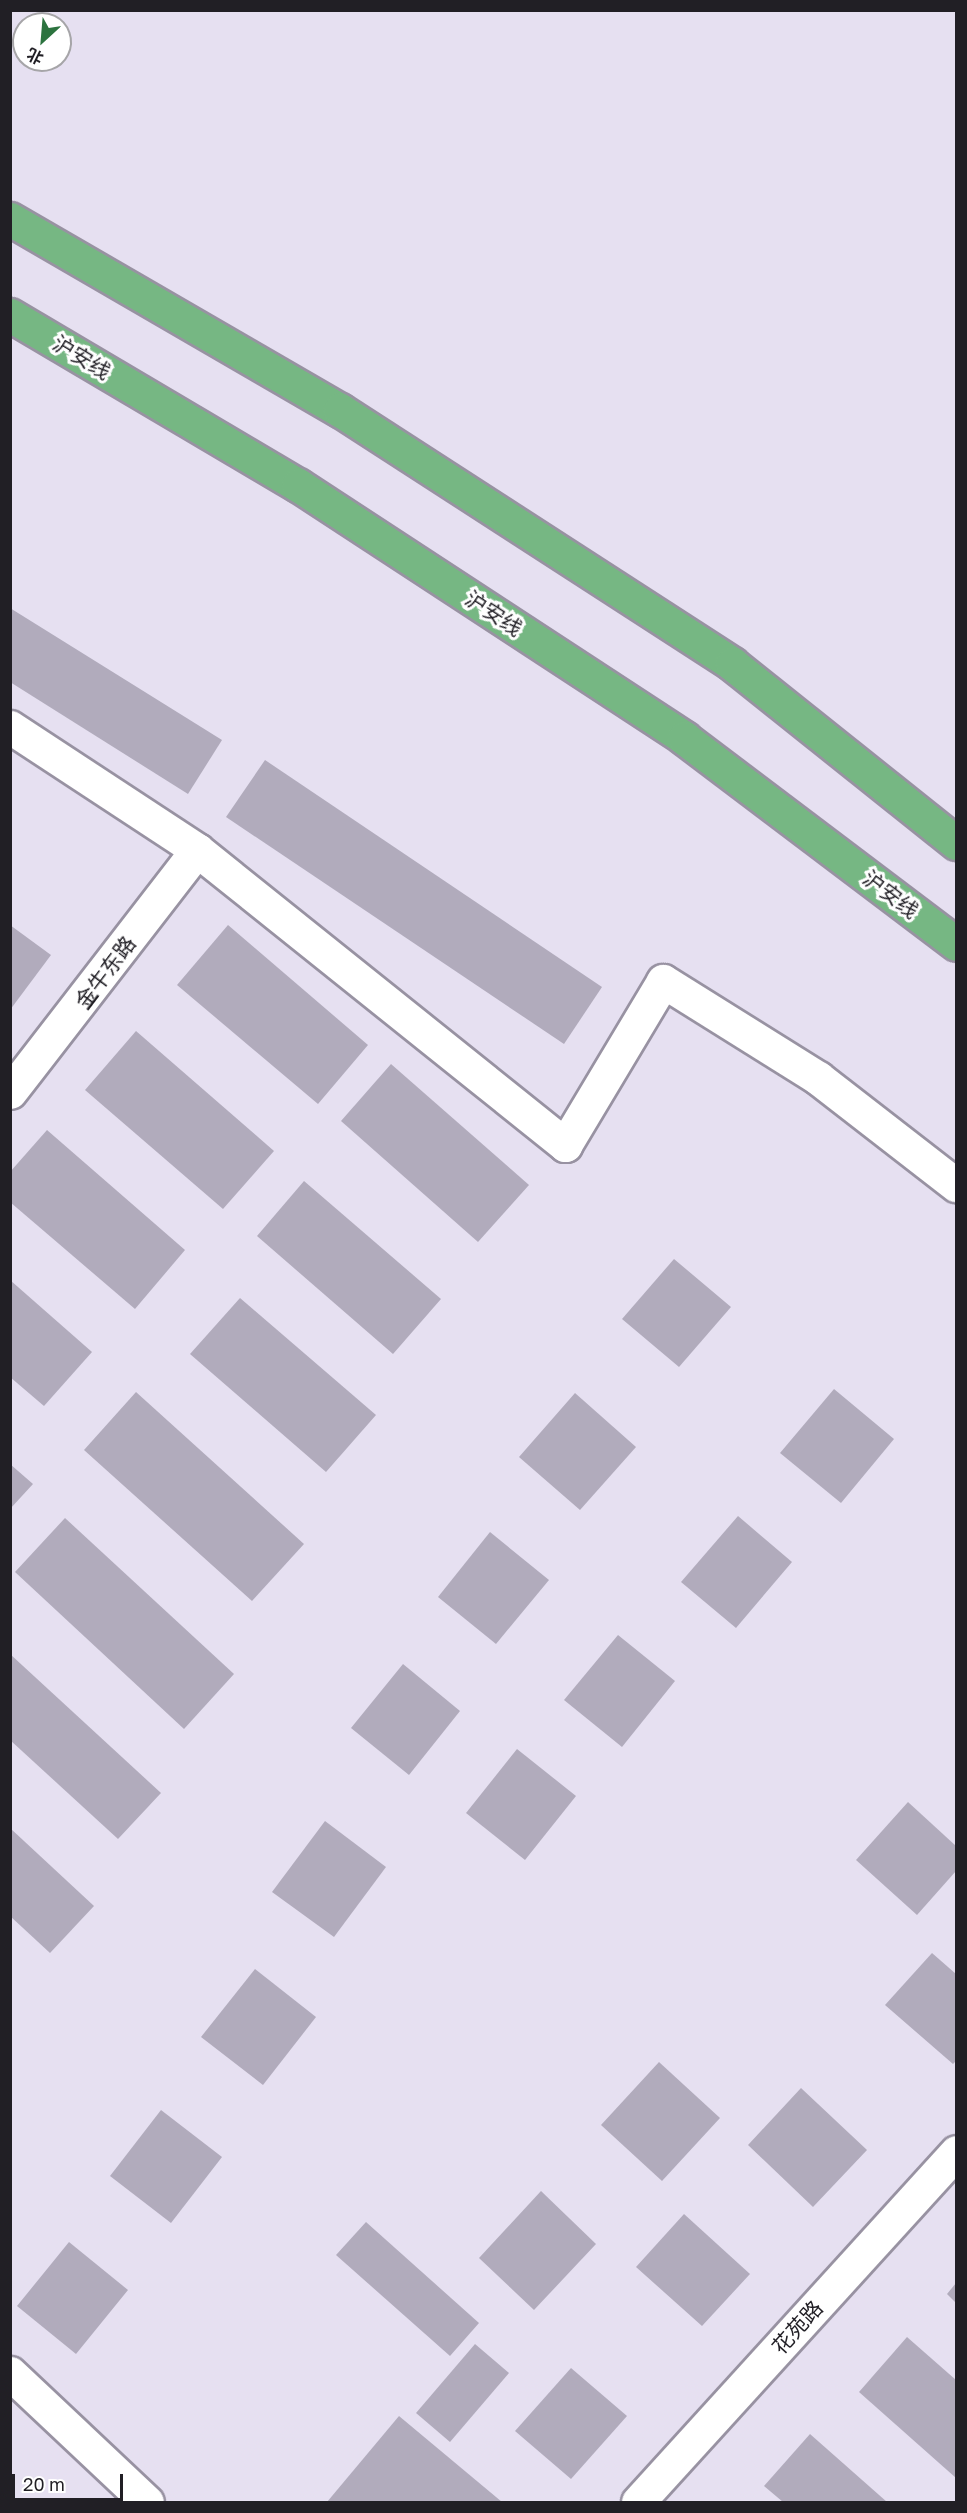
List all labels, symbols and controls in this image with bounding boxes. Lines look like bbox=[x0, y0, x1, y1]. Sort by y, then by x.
north arrow bbox=[12, 12, 72, 72]
text: 北 bbox=[23, 44, 47, 69]
street label: 沪安线 bbox=[49, 330, 115, 384]
street label: 沪安线 bbox=[461, 585, 527, 641]
street label: 沪安线 bbox=[858, 865, 924, 923]
street label: 金牛东路 bbox=[70, 931, 140, 1013]
street label: 花苑路 bbox=[767, 2295, 827, 2359]
scale bar bbox=[15, 2462, 126, 2500]
text: 20 m bbox=[23, 2473, 65, 2495]

